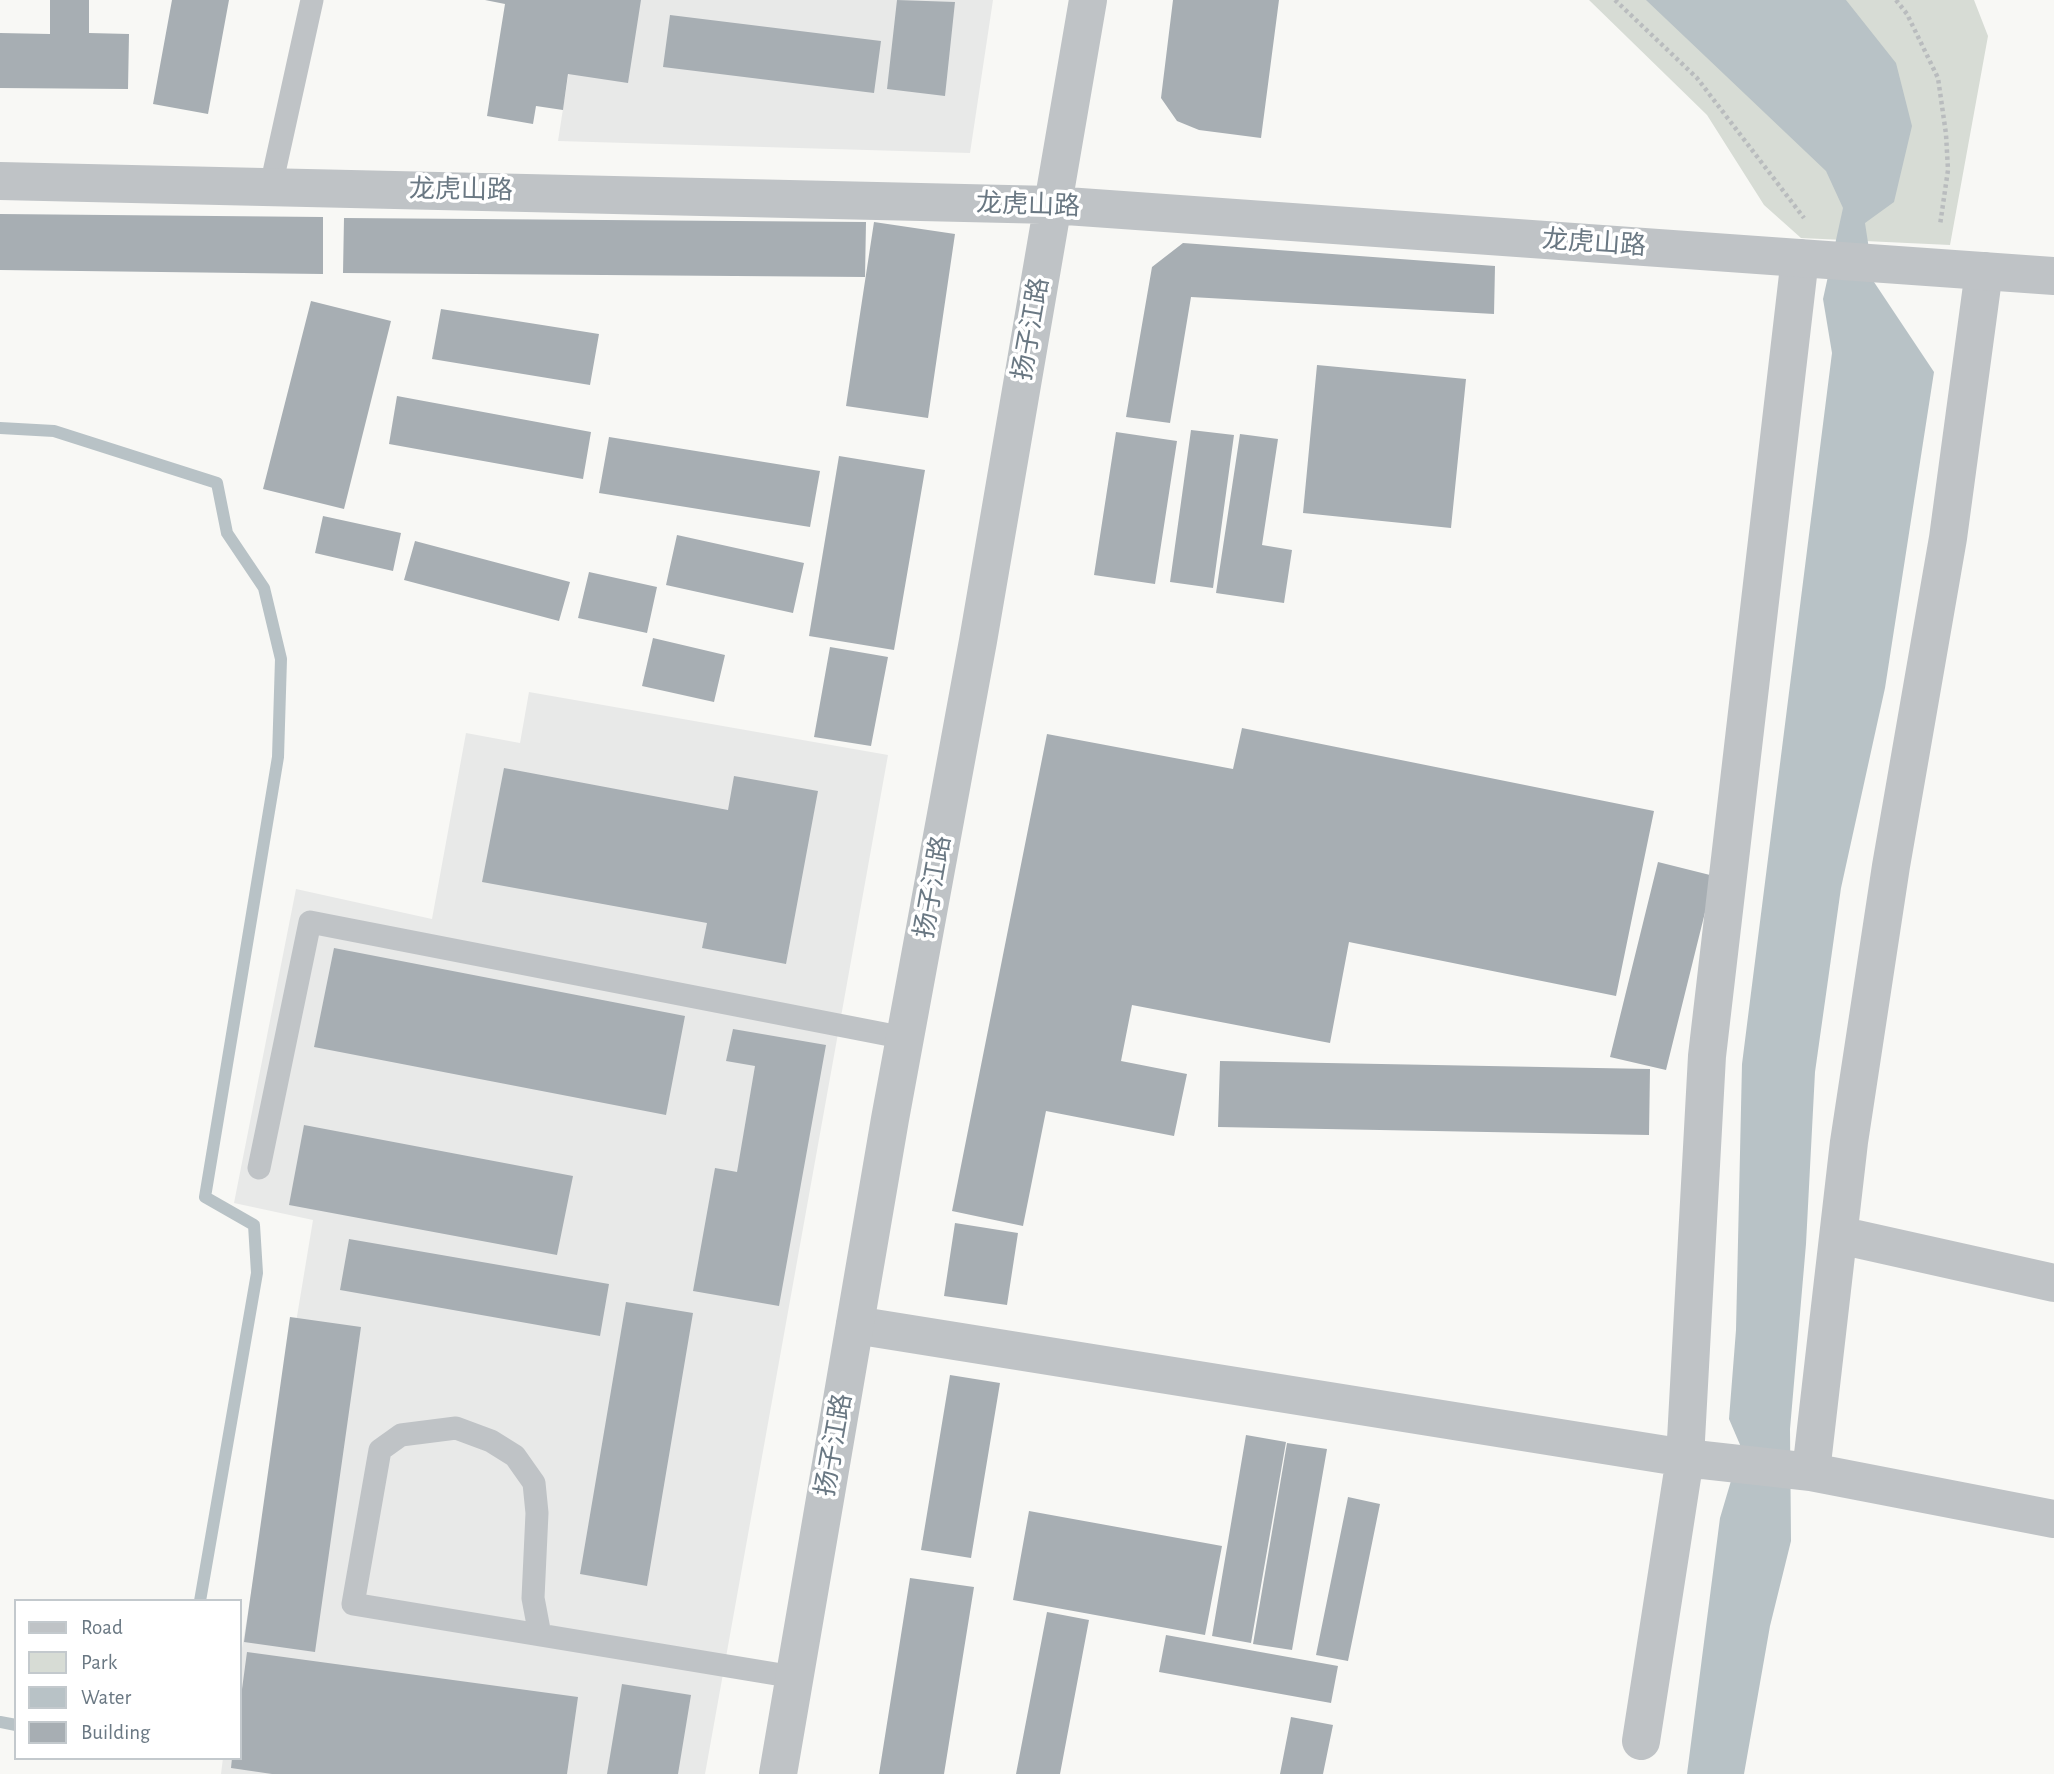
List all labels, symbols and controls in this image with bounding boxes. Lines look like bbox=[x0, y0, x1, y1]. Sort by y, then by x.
street label: 龙虎山路 bbox=[409, 173, 513, 207]
street label: 龙虎山路 bbox=[975, 188, 1081, 222]
street label: 龙虎山路 bbox=[1541, 224, 1647, 262]
street label: 扬子江路 bbox=[1007, 275, 1055, 383]
street label: 扬子江路 bbox=[909, 833, 957, 941]
street label: 扬子江路 bbox=[810, 1391, 858, 1499]
legend bbox=[14, 1599, 242, 1760]
text: Road bbox=[81, 1617, 123, 1638]
text: Park bbox=[81, 1652, 117, 1673]
text: Water bbox=[81, 1687, 131, 1708]
text: Building bbox=[81, 1722, 150, 1743]

